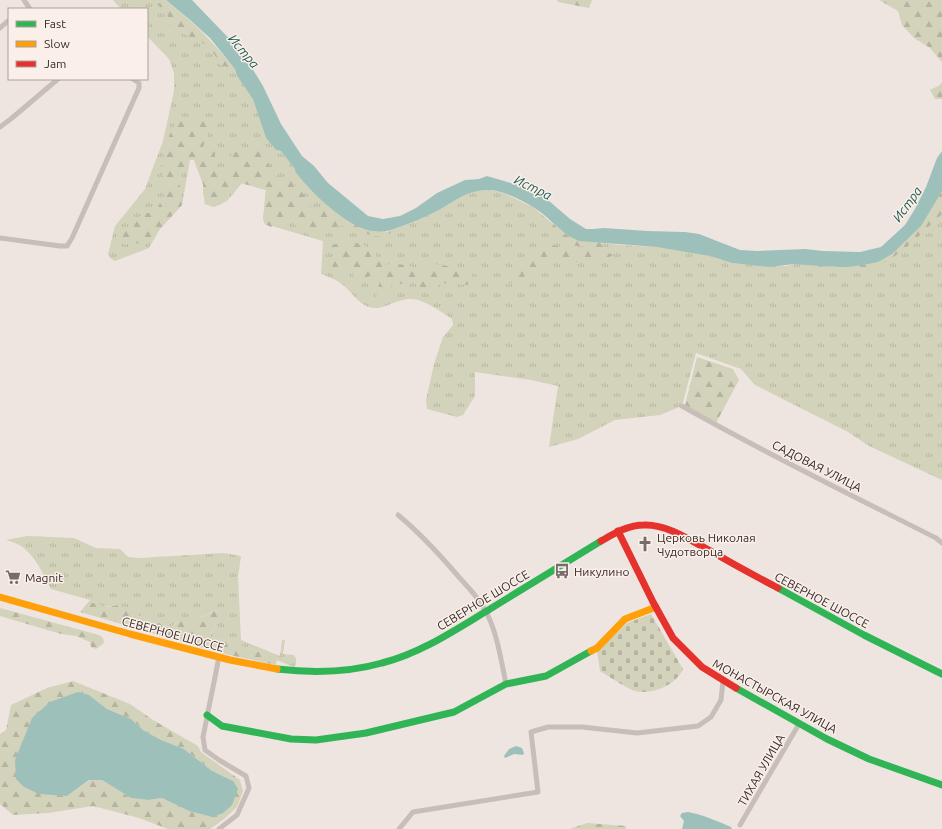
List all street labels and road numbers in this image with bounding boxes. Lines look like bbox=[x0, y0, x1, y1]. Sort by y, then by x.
street label: САДОВАЯ УЛИЦА bbox=[770, 438, 864, 494]
street label: СЕВЕРНОЕ ШОССЕ bbox=[435, 567, 532, 633]
street label: СЕВЕРНОЕ ШОССЕ bbox=[773, 570, 872, 631]
street label: СЕВЕРНОЕ ШОССЕ bbox=[121, 614, 226, 654]
street label: МОНАСТЫРСКАЯ УЛИЦА bbox=[711, 656, 840, 736]
street label: ТИХАЯ УЛИЦА bbox=[735, 732, 787, 808]

